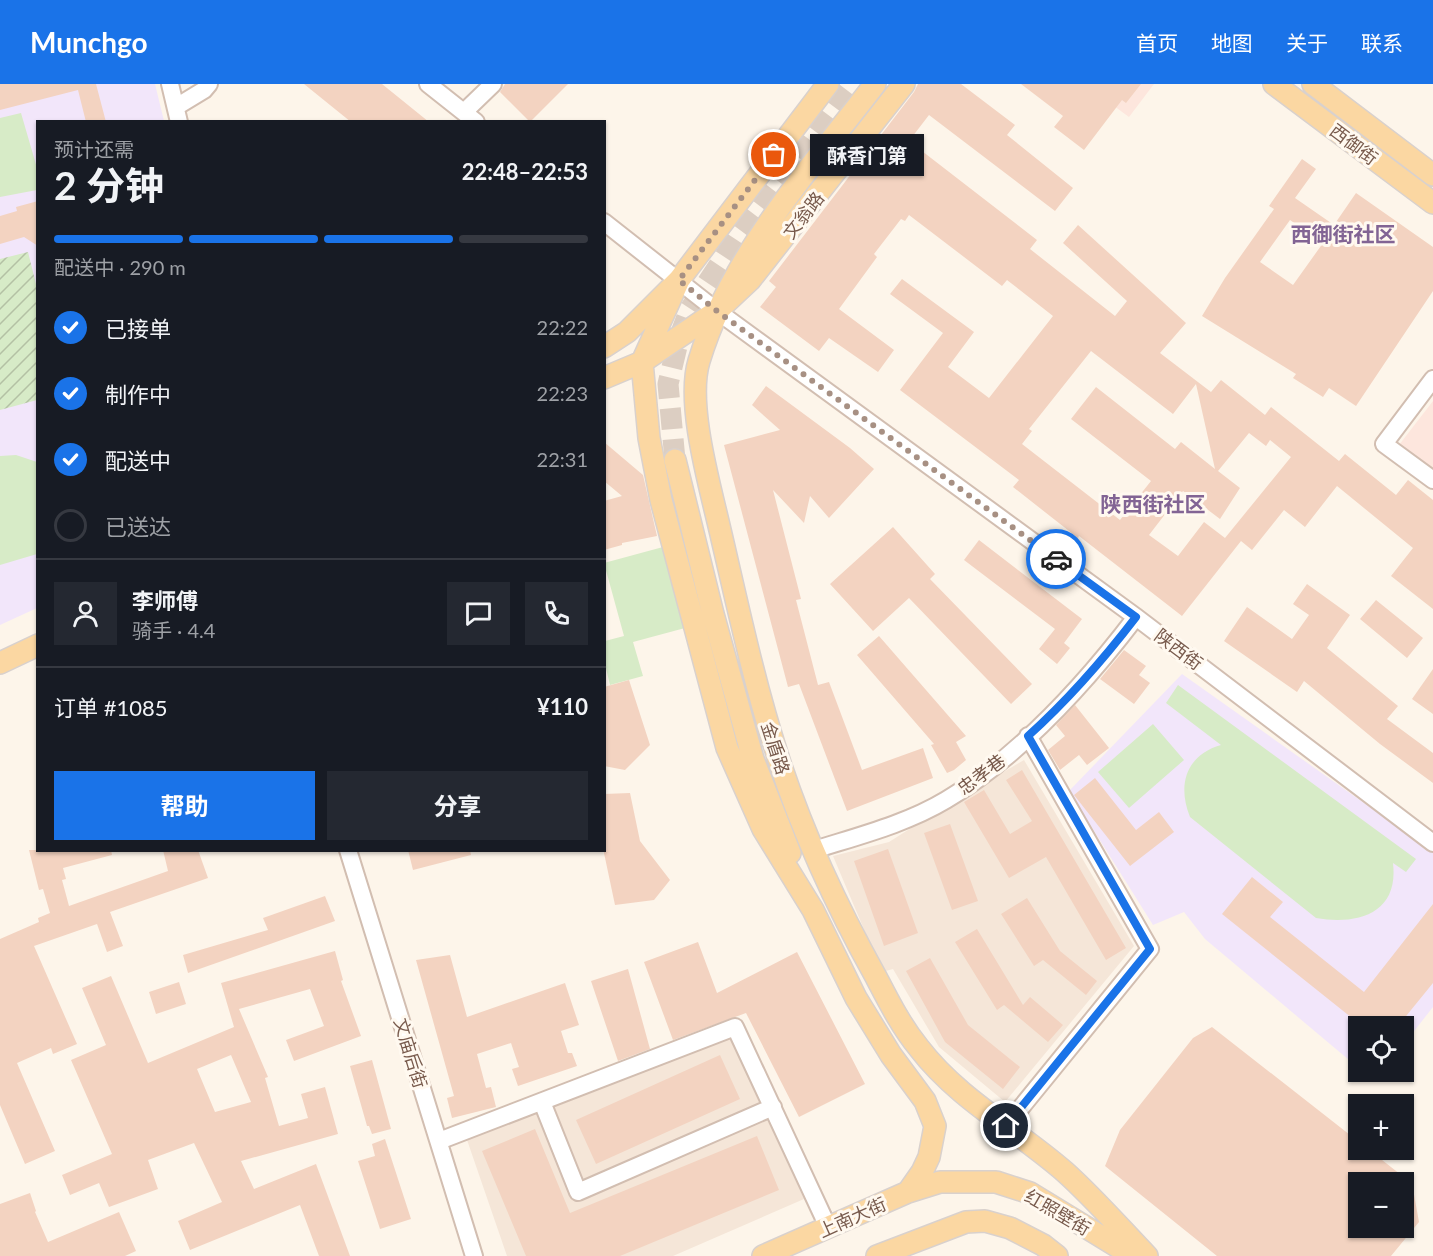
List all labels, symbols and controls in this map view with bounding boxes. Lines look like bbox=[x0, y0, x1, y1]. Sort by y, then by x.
text: Munchgo bbox=[30, 25, 148, 59]
text: 首页 bbox=[1136, 30, 1178, 55]
text: 地图 bbox=[1211, 30, 1253, 55]
text: 关于 bbox=[1286, 30, 1328, 55]
text: 联系 bbox=[1361, 30, 1403, 55]
street label: 西御街 bbox=[1326, 119, 1382, 169]
pin bbox=[748, 129, 799, 180]
callout: 酥香门第 bbox=[810, 134, 924, 176]
text: 预计还需 bbox=[54, 137, 134, 161]
icon: bag bbox=[757, 138, 790, 171]
text: 酥香门第 bbox=[827, 143, 907, 167]
text: 22:48–22:53 bbox=[462, 158, 588, 185]
text: 2 分钟 bbox=[54, 162, 164, 208]
street label: 文翁路 bbox=[778, 187, 828, 243]
district label: 西御街社区 bbox=[1291, 221, 1396, 246]
text: 配送中 · 290 m bbox=[54, 255, 186, 279]
icon: check bbox=[54, 311, 87, 344]
text: 已接单 bbox=[105, 315, 171, 342]
text: 22:22 bbox=[537, 315, 588, 339]
icon: check bbox=[54, 377, 87, 410]
text: 制作中 bbox=[105, 381, 171, 408]
text: 22:23 bbox=[537, 381, 588, 405]
icon: check bbox=[54, 443, 87, 476]
text: 配送中 bbox=[105, 447, 171, 474]
text: 22:31 bbox=[537, 447, 588, 471]
district label: 陕西街社区 bbox=[1101, 491, 1206, 516]
text: 已送达 bbox=[105, 513, 171, 540]
courier bbox=[1026, 529, 1086, 589]
icon: car bbox=[1040, 543, 1073, 576]
button: person bbox=[54, 582, 117, 645]
button: chat bbox=[447, 582, 510, 645]
button: phone bbox=[525, 582, 588, 645]
text: 李师傅 bbox=[132, 587, 198, 614]
text: 骑手 · 4.4 bbox=[132, 618, 215, 642]
street label: 陕西街 bbox=[1151, 624, 1207, 674]
text: ¥110 bbox=[537, 693, 588, 720]
text: 订单 #1085 bbox=[54, 694, 167, 721]
street label: 金盾路 bbox=[757, 719, 795, 777]
street label: 忠孝巷 bbox=[953, 749, 1009, 799]
button: 帮助 bbox=[54, 771, 315, 840]
button: 分享 bbox=[327, 771, 588, 840]
street label: 文庙后街 bbox=[390, 1015, 432, 1091]
map controls bbox=[1348, 1016, 1414, 1238]
button: locate bbox=[1348, 1016, 1414, 1082]
button: + bbox=[1348, 1094, 1414, 1160]
pin bbox=[980, 1100, 1031, 1151]
icon: home bbox=[989, 1109, 1022, 1142]
button: − bbox=[1348, 1172, 1414, 1238]
street label: 红照壁街 bbox=[1021, 1184, 1095, 1240]
street label: 上南大街 bbox=[815, 1192, 889, 1242]

